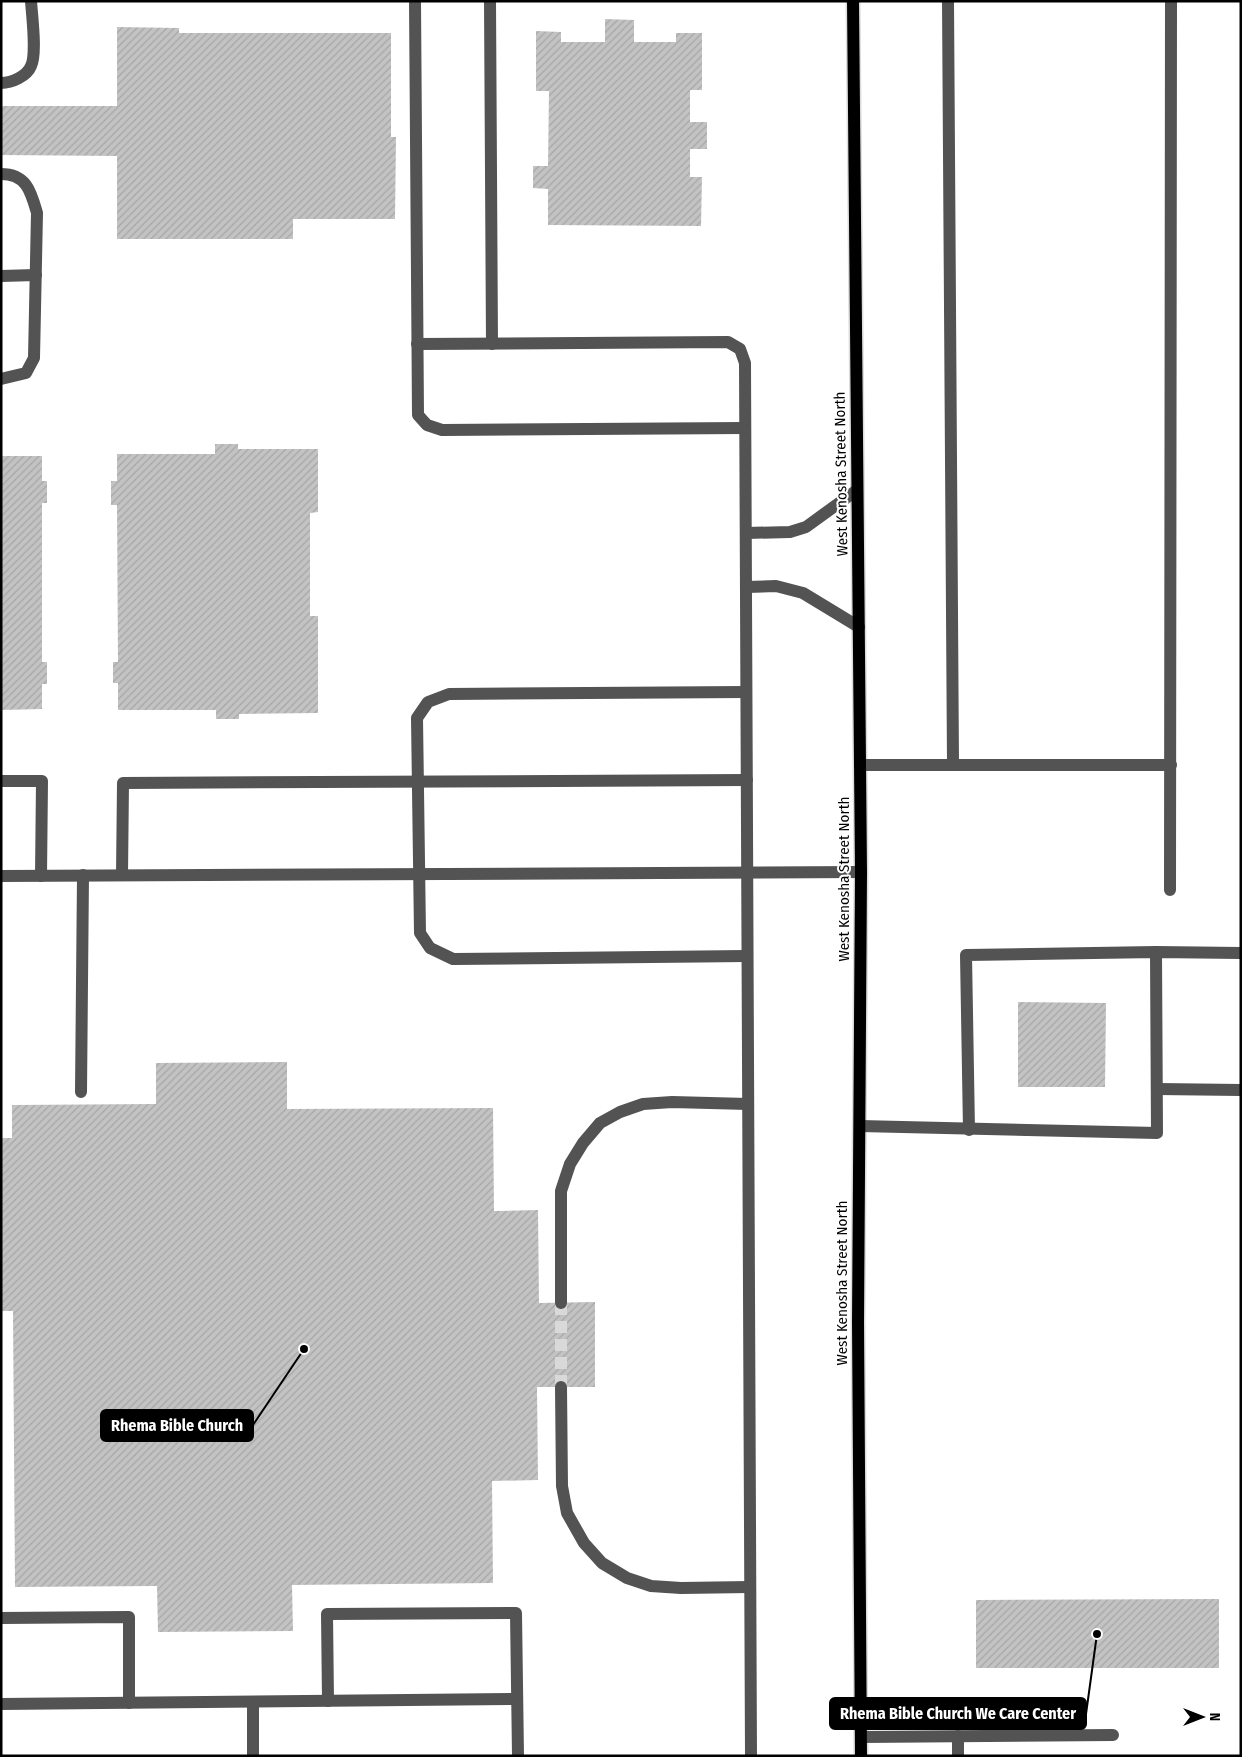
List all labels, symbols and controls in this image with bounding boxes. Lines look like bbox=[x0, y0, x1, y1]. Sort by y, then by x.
street label: West Kenosha Street North bbox=[831, 391, 851, 557]
street label: West Kenosha Street North bbox=[835, 797, 853, 961]
street label: West Kenosha Street North bbox=[833, 1201, 851, 1365]
callout: Rhema Bible Church bbox=[101, 1410, 253, 1441]
text: Rhema Bible Church bbox=[111, 1416, 243, 1435]
north arrow bbox=[1177, 1692, 1227, 1742]
callout: Rhema Bible Church We Care Center bbox=[830, 1698, 1086, 1729]
text: Rhema Bible Church We Care Center bbox=[840, 1704, 1076, 1723]
text: N bbox=[1206, 1713, 1223, 1721]

